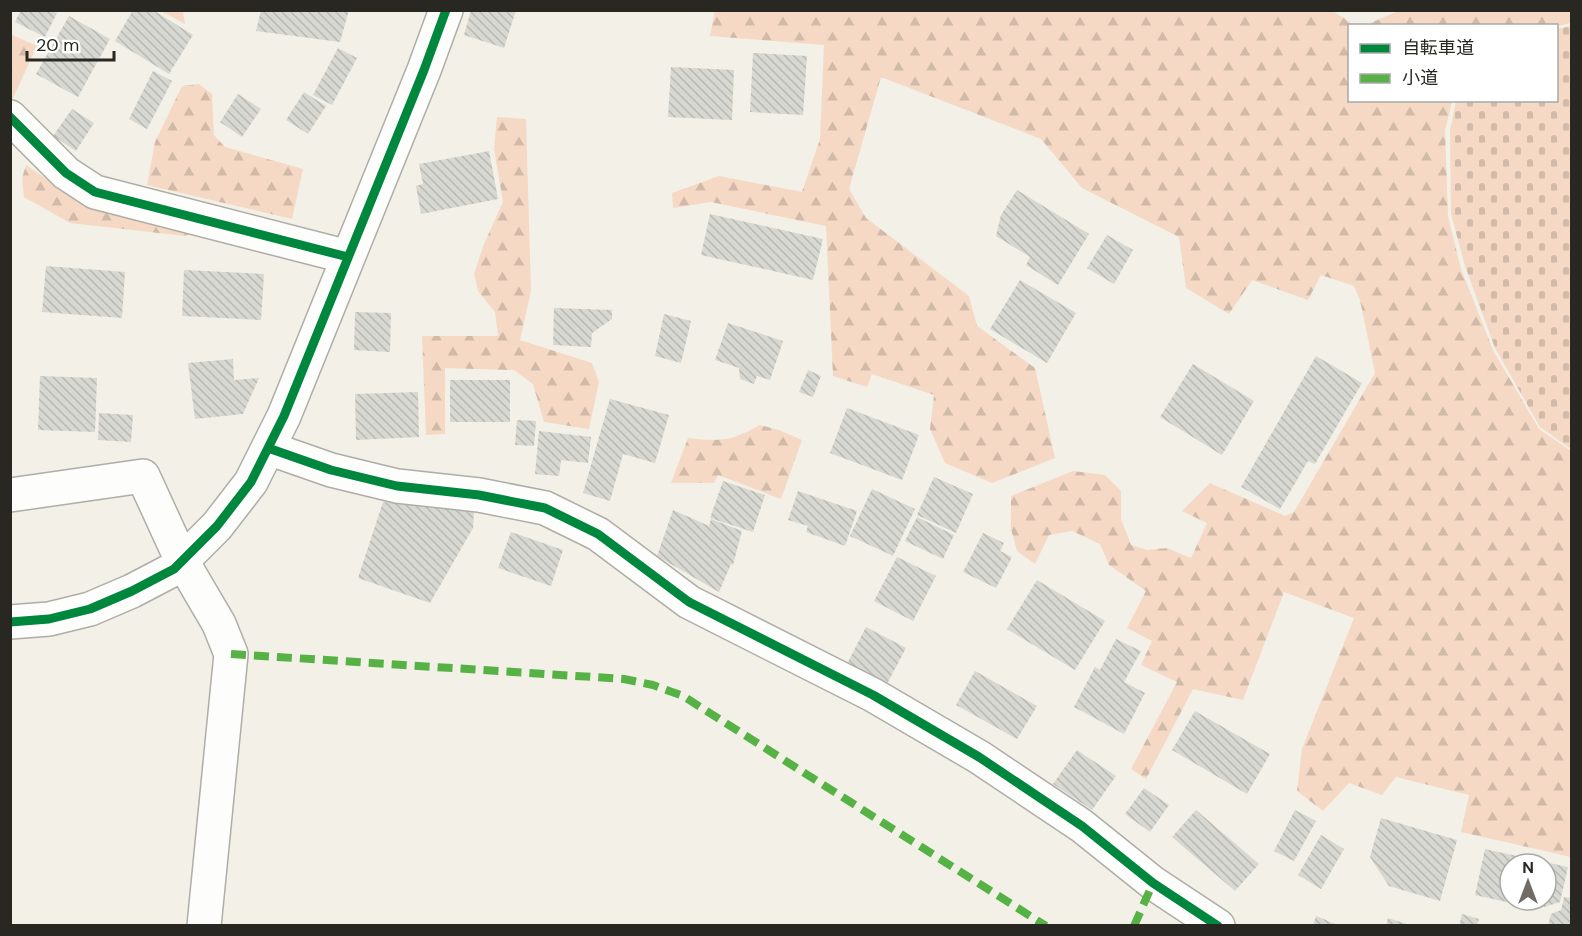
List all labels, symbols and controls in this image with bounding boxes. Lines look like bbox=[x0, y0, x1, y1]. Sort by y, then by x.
scale bar bbox=[27, 24, 114, 62]
legend bbox=[1348, 24, 1558, 102]
text: 20 m bbox=[36, 33, 79, 57]
text: 自転車道 bbox=[1402, 36, 1474, 60]
text: 小道 bbox=[1402, 66, 1438, 90]
north arrow bbox=[1498, 852, 1558, 912]
text: N bbox=[1522, 857, 1534, 878]

